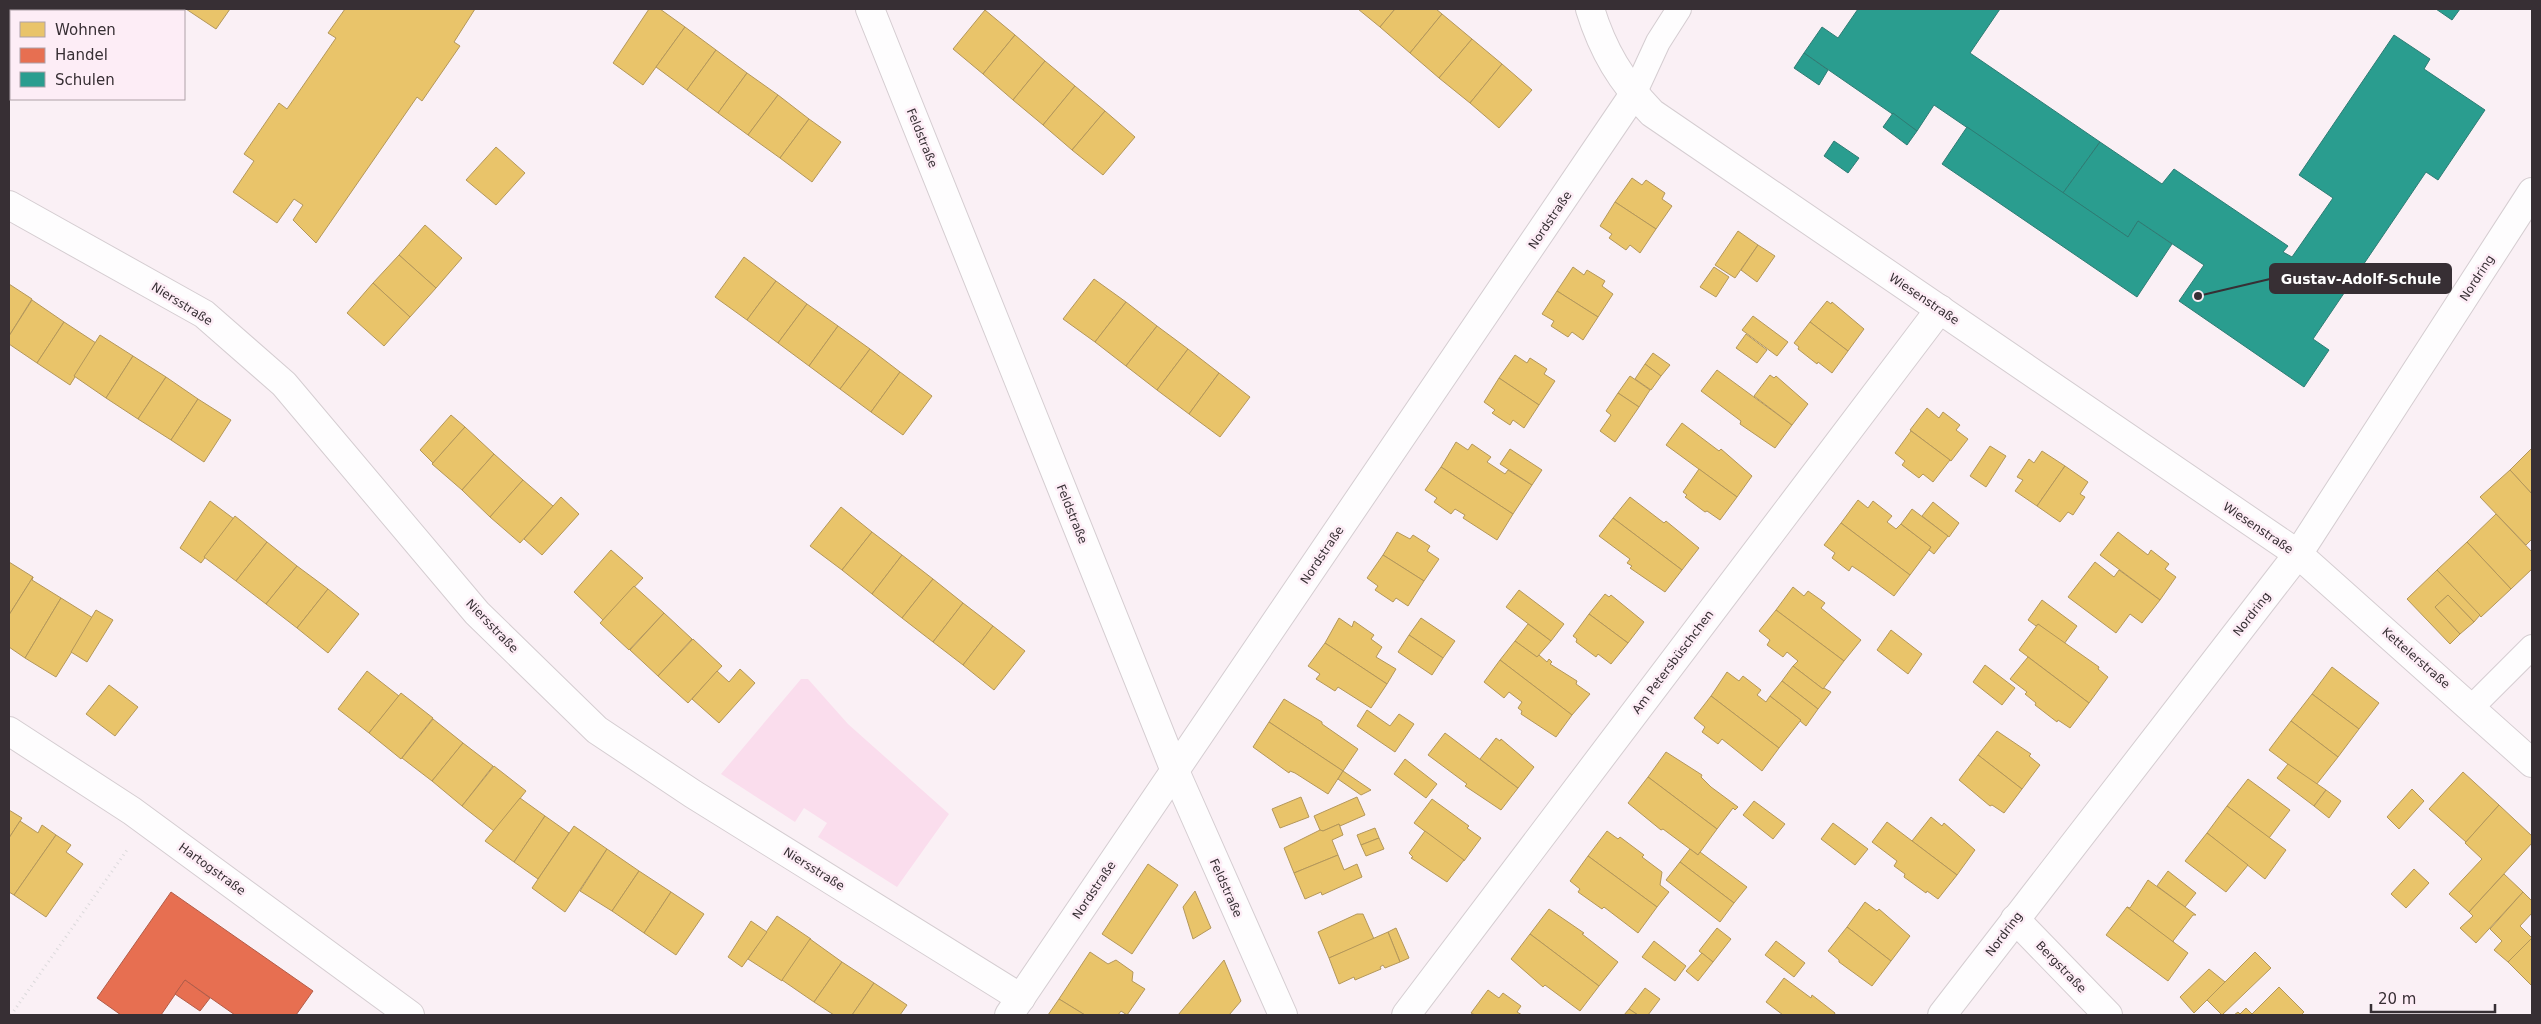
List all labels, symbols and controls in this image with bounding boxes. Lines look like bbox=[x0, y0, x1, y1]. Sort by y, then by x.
legend bbox=[10, 10, 185, 100]
text: Wohnen bbox=[55, 21, 116, 39]
text: Handel bbox=[55, 46, 108, 64]
text: Schulen bbox=[55, 71, 115, 89]
street label: Feldstraße bbox=[904, 106, 940, 170]
street label: Nordstraße bbox=[1526, 188, 1574, 252]
street label: Nordring bbox=[2457, 252, 2497, 304]
callout: Gustav-Adolf-Schule bbox=[2270, 264, 2451, 293]
street label: Wiesenstraße bbox=[1886, 270, 1962, 328]
text: Gustav-Adolf-Schule bbox=[2281, 271, 2441, 287]
street label: Niersstraße bbox=[149, 280, 215, 328]
street label: Feldstraße bbox=[1054, 482, 1090, 546]
street label: Wiesenstraße bbox=[2220, 499, 2296, 557]
street label: Nordstraße bbox=[1298, 523, 1346, 587]
street label: Nordring bbox=[2230, 589, 2274, 639]
street label: Niersstraße bbox=[463, 596, 521, 656]
street label: Am Petersbüschchen bbox=[1629, 607, 1717, 717]
street label: Kettelerstraße bbox=[2379, 625, 2453, 691]
street label: Hartogstraße bbox=[176, 840, 248, 898]
street label: Niersstraße bbox=[781, 845, 847, 893]
street label: Feldstraße bbox=[1207, 856, 1245, 920]
street label: Nordstraße bbox=[1070, 858, 1118, 922]
street label: Nordring bbox=[1983, 909, 2025, 959]
street label: Bergstraße bbox=[2033, 938, 2089, 996]
scale bar bbox=[2371, 982, 2495, 1014]
text: 20 m bbox=[2378, 990, 2416, 1008]

